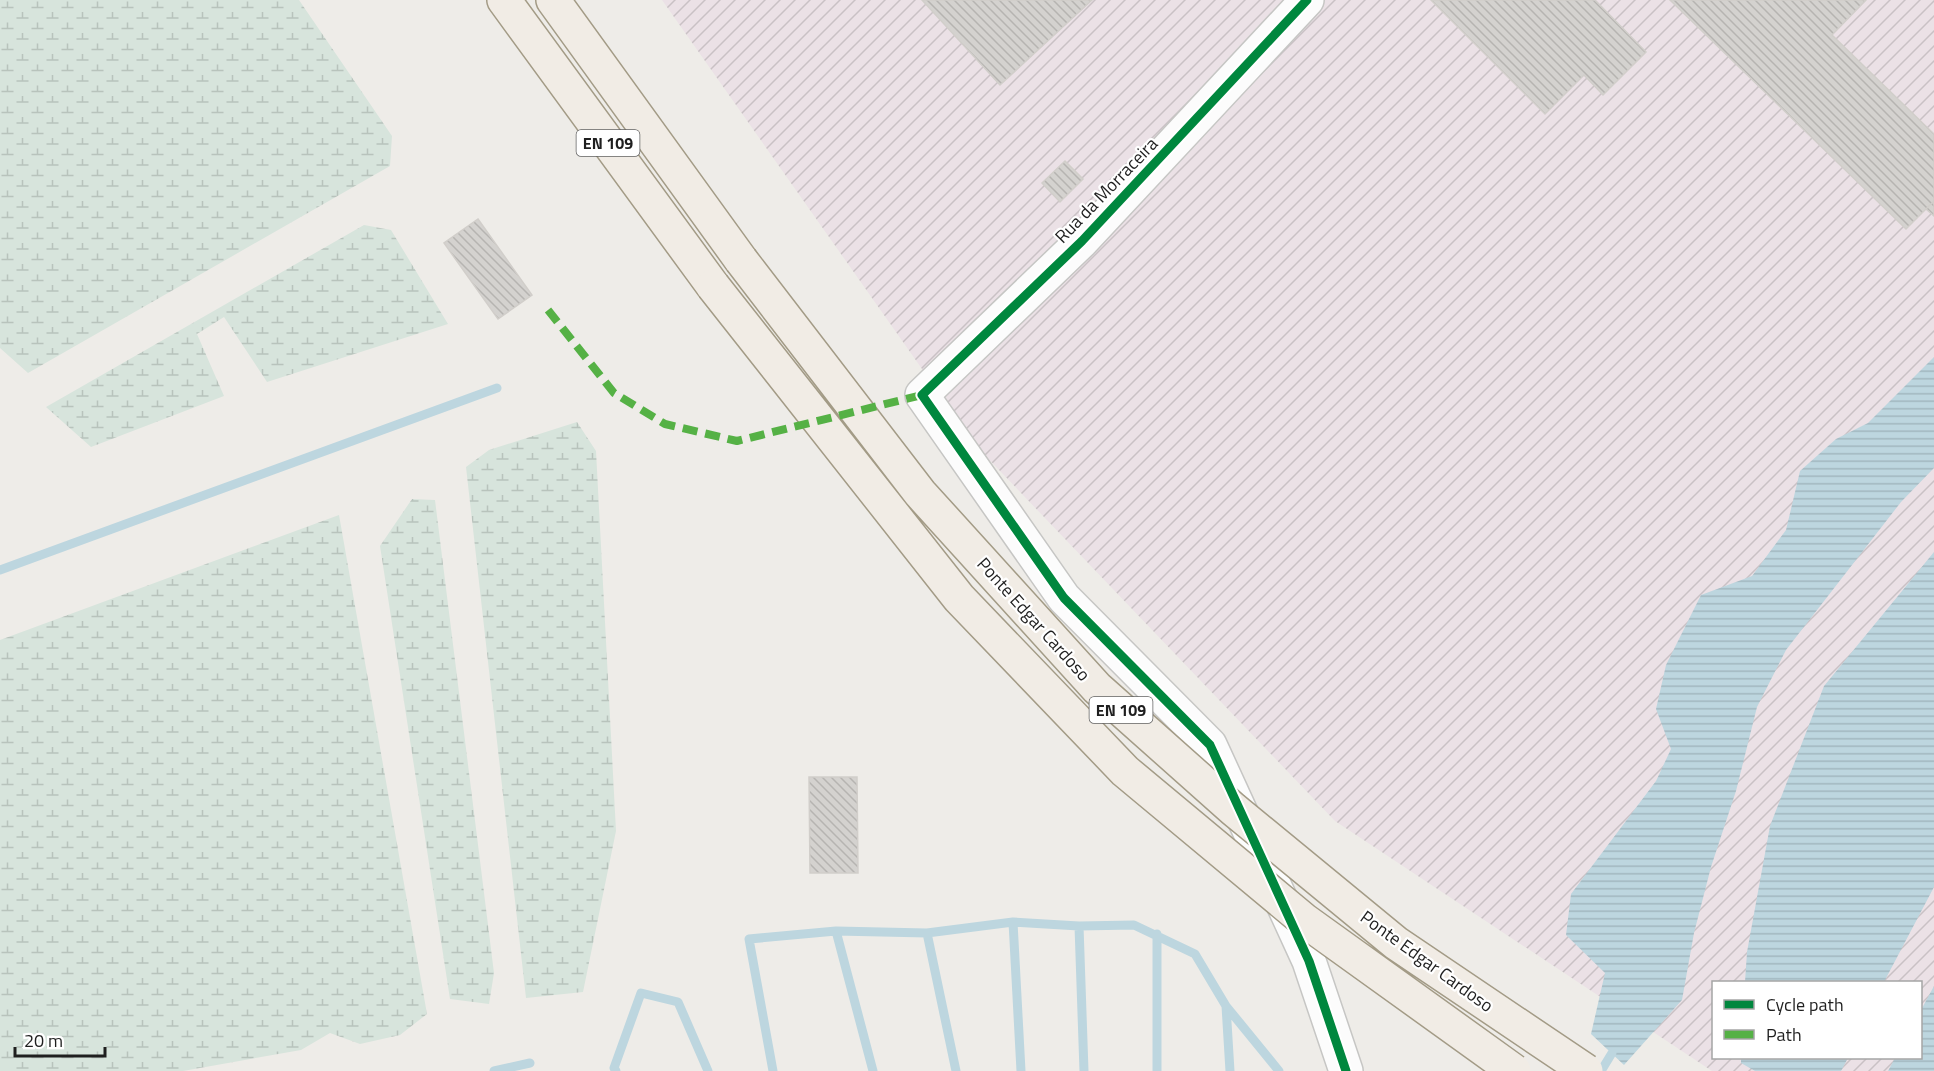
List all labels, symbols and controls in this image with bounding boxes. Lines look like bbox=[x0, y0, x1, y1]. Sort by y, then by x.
road number: EN 109 bbox=[576, 130, 640, 156]
street label: Rua da Morraceira bbox=[1048, 131, 1164, 249]
street label: Ponte Edgar Cardoso bbox=[971, 551, 1097, 687]
road number: EN 109 bbox=[1090, 697, 1152, 723]
street label: Ponte Edgar Cardoso bbox=[1355, 903, 1499, 1019]
legend bbox=[1712, 981, 1922, 1059]
text: Cycle path bbox=[1766, 991, 1844, 1018]
scale bar bbox=[15, 1020, 105, 1058]
text: Path bbox=[1766, 1021, 1802, 1048]
text: 20 m bbox=[24, 1027, 63, 1054]

